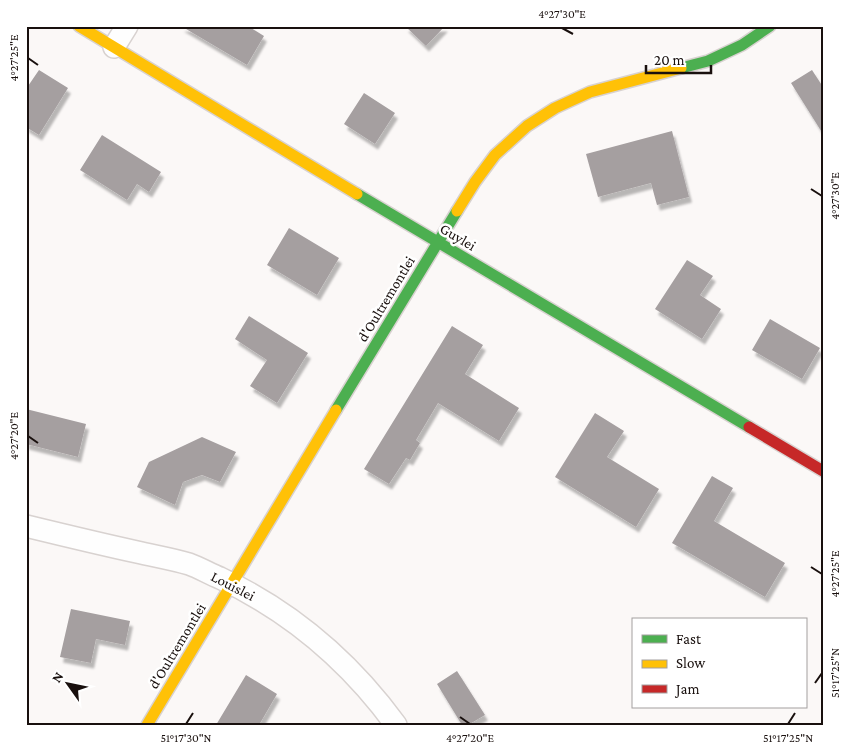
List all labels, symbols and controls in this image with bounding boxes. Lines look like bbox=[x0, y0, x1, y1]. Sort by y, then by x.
text: 4°27'30"E bbox=[538, 7, 586, 21]
text: 4°27'25"E bbox=[7, 34, 21, 81]
scale bar bbox=[646, 42, 712, 74]
text: 20 m bbox=[654, 52, 685, 68]
text: 4°27'30"E bbox=[828, 172, 842, 220]
street label: Guylei bbox=[437, 220, 479, 255]
street label: d'Oultremontlei bbox=[354, 253, 418, 345]
text: 4°27'20"E bbox=[7, 412, 21, 460]
text: 4°27'25"E bbox=[828, 550, 842, 597]
street label: Louislei bbox=[208, 568, 258, 604]
street label: d'Oultremontlei bbox=[145, 600, 209, 692]
legend bbox=[632, 618, 806, 708]
text: Fast bbox=[676, 631, 702, 647]
text: 51°17'25"N bbox=[828, 648, 842, 698]
text: Slow bbox=[676, 655, 706, 671]
north arrow bbox=[42, 658, 92, 708]
text: N bbox=[48, 668, 67, 685]
text: Jam bbox=[674, 681, 699, 698]
text: 51°17'30"N bbox=[161, 731, 212, 745]
text: 4°27'20"E bbox=[446, 731, 494, 745]
text: 51°17'25"N bbox=[763, 731, 813, 745]

